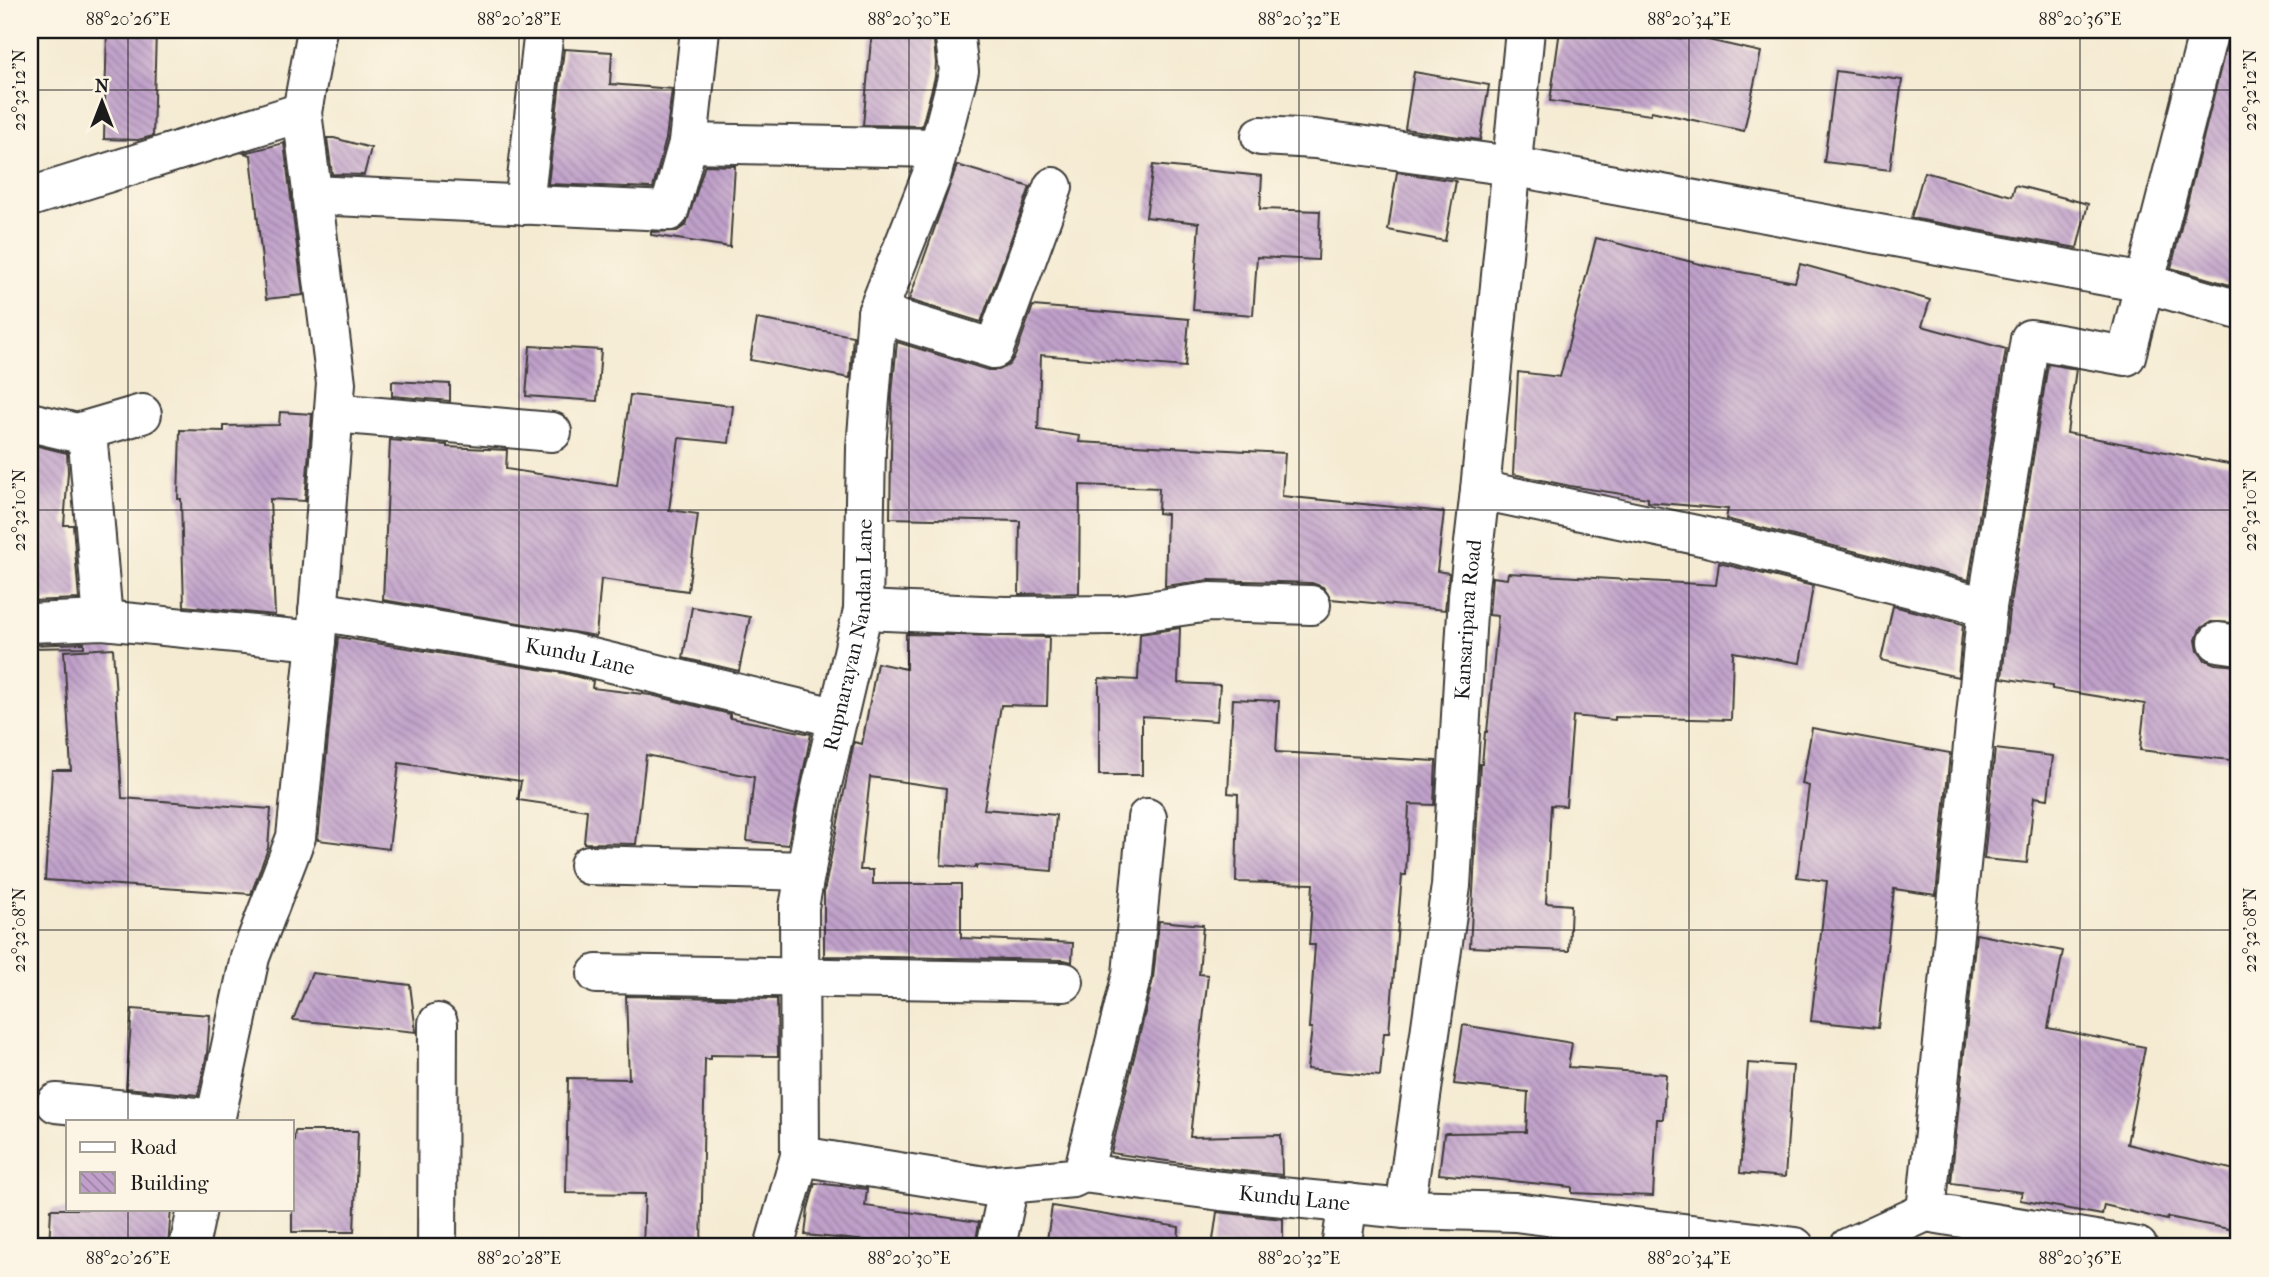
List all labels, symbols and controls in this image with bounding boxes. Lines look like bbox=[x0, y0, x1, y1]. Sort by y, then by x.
text: 88°20'26"E bbox=[86, 9, 170, 30]
text: 88°20'28"E bbox=[477, 9, 561, 30]
text: 88°20'30"E bbox=[868, 9, 951, 30]
text: 88°20'32"E bbox=[1258, 9, 1340, 30]
text: 88°20'34"E bbox=[1647, 9, 1731, 30]
text: 88°20'36"E bbox=[2039, 9, 2121, 30]
text: 22°32'12"N bbox=[9, 49, 30, 131]
text: 22°32'12"N bbox=[2240, 49, 2261, 131]
north arrow bbox=[66, 66, 136, 136]
text: N bbox=[95, 75, 110, 97]
text: 22°32'10"N bbox=[9, 468, 30, 551]
text: 22°32'10"N bbox=[2240, 468, 2261, 551]
street label: Rupnarayan Nandan Lane bbox=[818, 518, 877, 753]
street label: Kansaripara Road bbox=[1450, 538, 1486, 701]
street label: Kundu Lane bbox=[523, 633, 637, 680]
text: 22°32'08"N bbox=[9, 887, 30, 973]
text: 22°32'08"N bbox=[2240, 887, 2261, 973]
legend bbox=[66, 1120, 294, 1210]
text: Road bbox=[130, 1135, 177, 1159]
text: Building bbox=[130, 1171, 209, 1195]
street label: Kundu Lane bbox=[1238, 1181, 1351, 1216]
text: 88°20'26"E bbox=[86, 1248, 170, 1269]
text: 88°20'28"E bbox=[477, 1248, 561, 1269]
text: 88°20'30"E bbox=[868, 1248, 951, 1269]
text: 88°20'32"E bbox=[1258, 1248, 1340, 1269]
text: 88°20'34"E bbox=[1647, 1248, 1731, 1269]
text: 88°20'36"E bbox=[2039, 1248, 2121, 1269]

